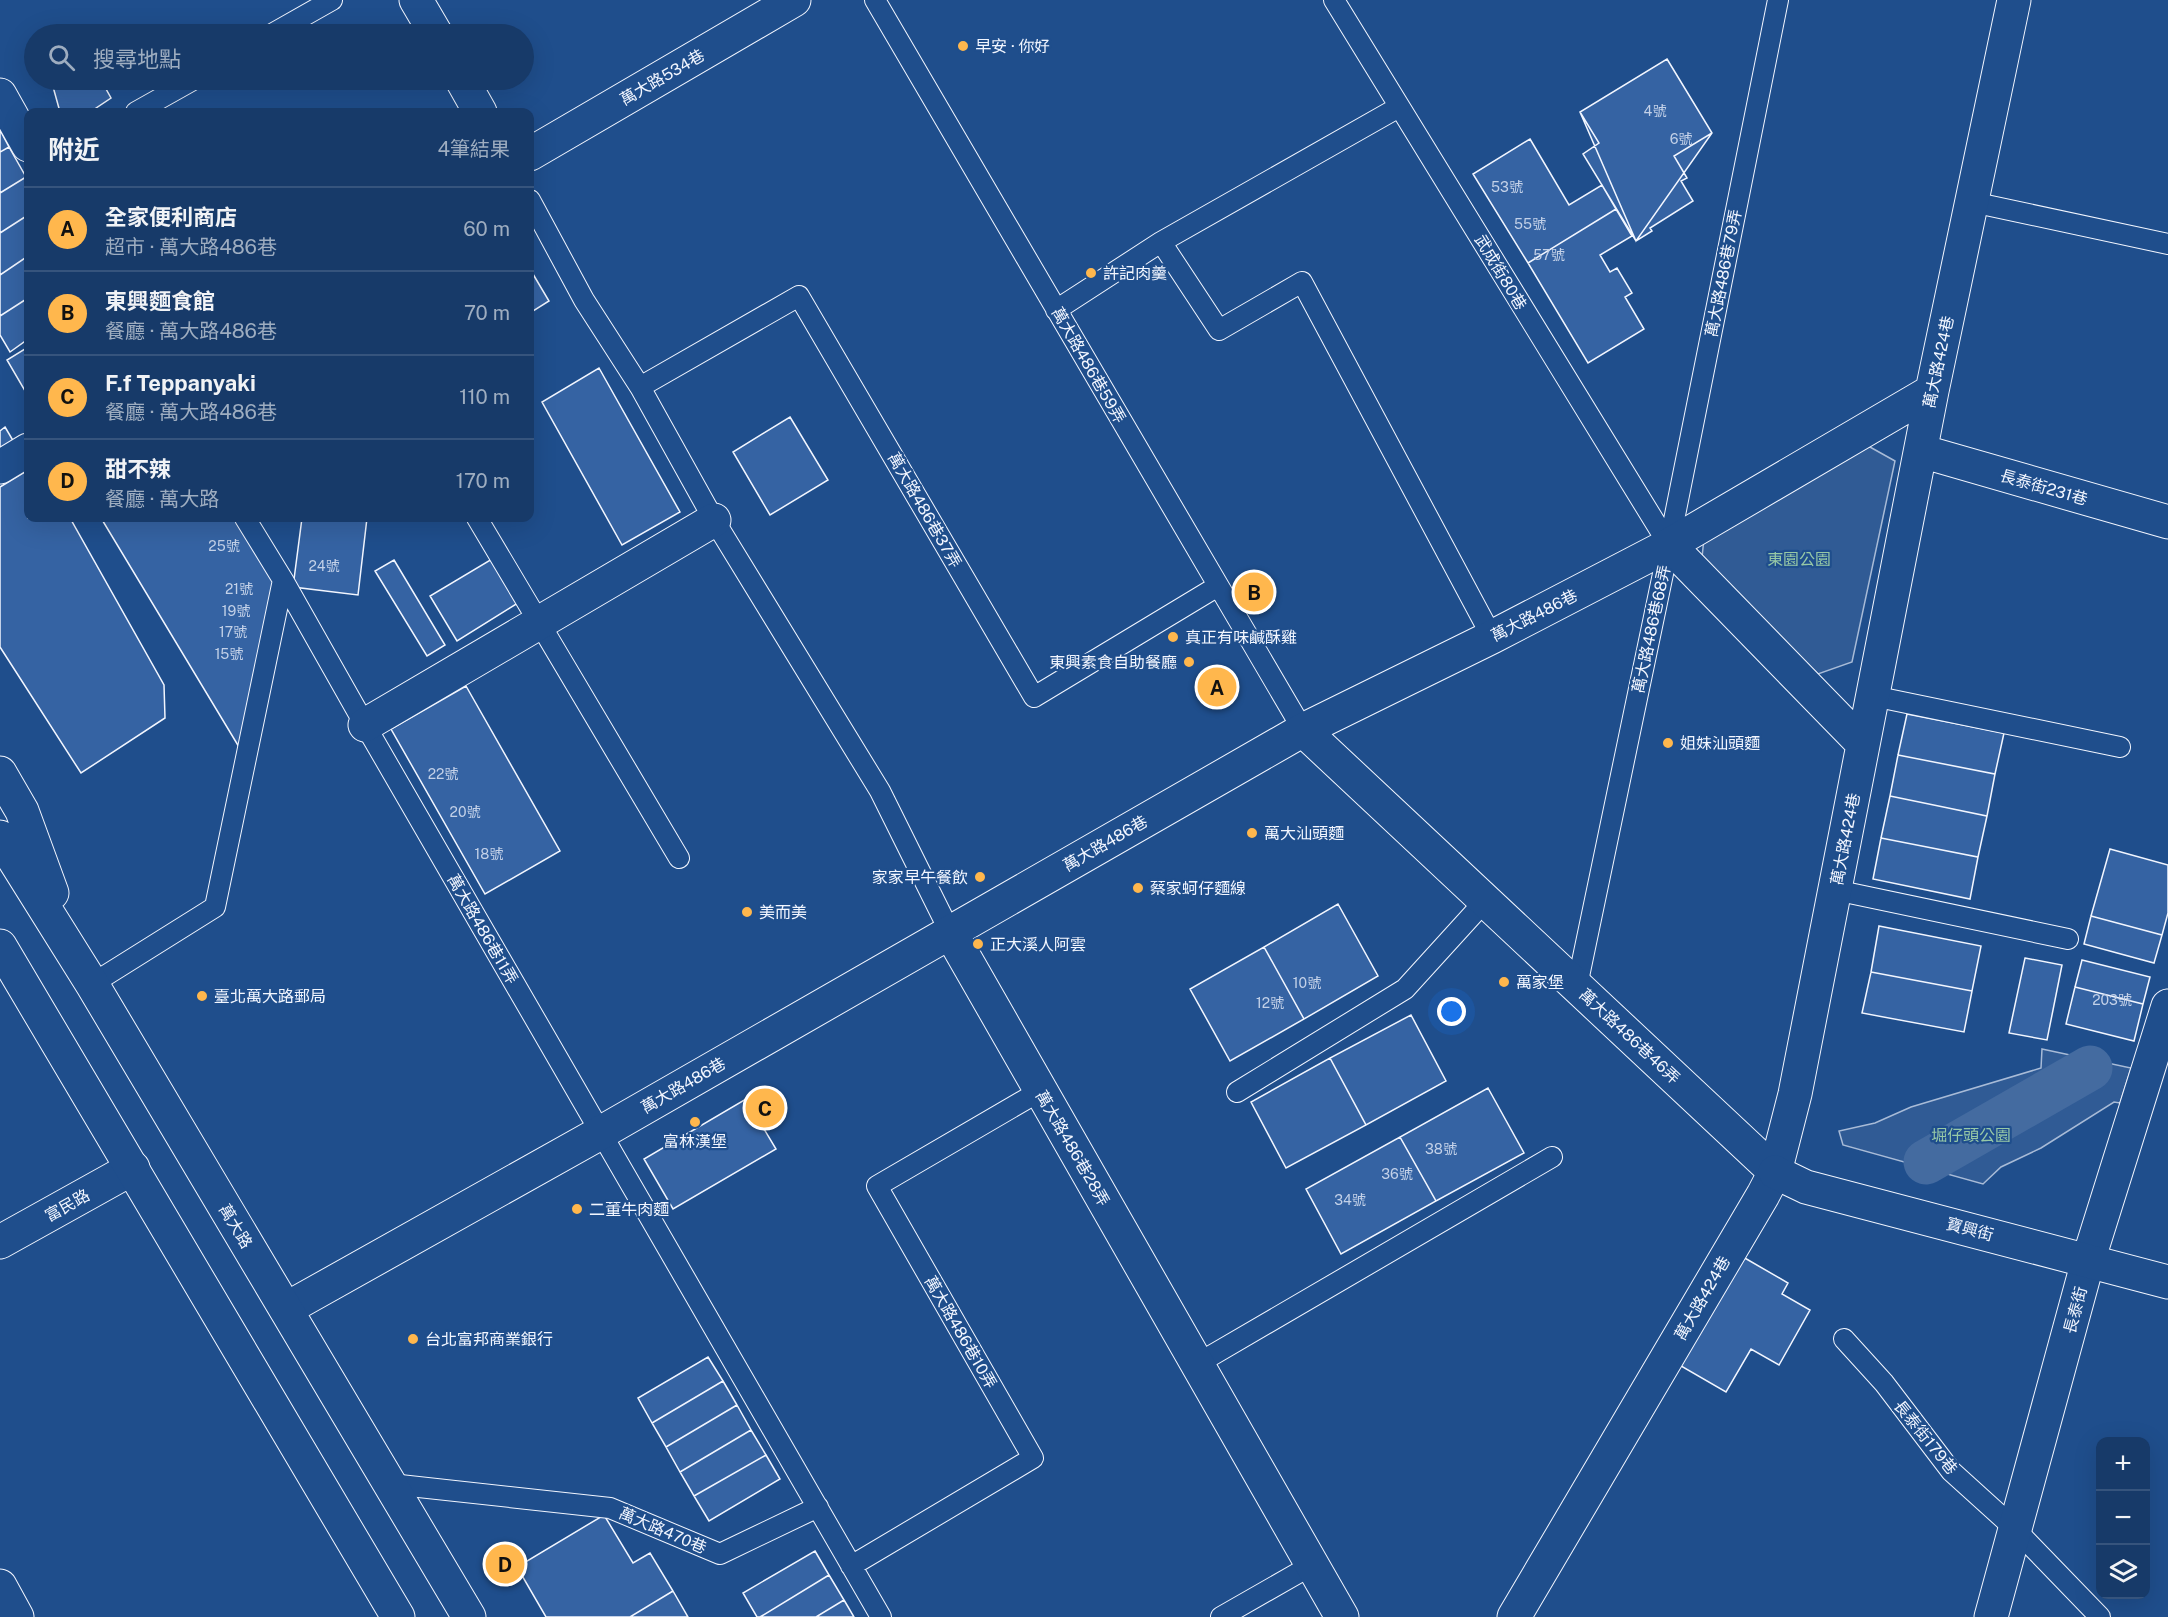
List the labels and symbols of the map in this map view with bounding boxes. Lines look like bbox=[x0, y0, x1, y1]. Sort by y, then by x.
place label: 早安 · 你好 bbox=[975, 37, 1050, 56]
marker: 早安 · 你好 bbox=[956, 39, 970, 53]
street label: 萬大路534巷 bbox=[617, 46, 708, 109]
house number: 4號 bbox=[1644, 103, 1666, 119]
house number: 6號 bbox=[1670, 131, 1692, 147]
house number: 53號 bbox=[1491, 179, 1523, 195]
street label: 萬大路486巷79弄 bbox=[1702, 208, 1745, 338]
house number: 55號 bbox=[1514, 216, 1546, 232]
street label: 武成街80巷 bbox=[1471, 231, 1530, 313]
house number: 57號 bbox=[1533, 247, 1565, 263]
place label: 許記肉羹 bbox=[1103, 264, 1167, 283]
marker: 許記肉羹 bbox=[1084, 266, 1098, 280]
street label: 萬大路486巷59弄 bbox=[1048, 304, 1129, 427]
street label: 萬大路424巷 bbox=[1919, 314, 1958, 410]
street label: 萬大路486巷37弄 bbox=[884, 449, 965, 571]
street label: 長泰街231巷 bbox=[1998, 466, 2090, 509]
house number: 25號 bbox=[208, 538, 240, 554]
park label: 東園公園 bbox=[1767, 550, 1831, 569]
house number: 24號 bbox=[308, 558, 340, 574]
street label: 萬大路486巷68弄 bbox=[1629, 563, 1674, 695]
pin: B bbox=[1234, 570, 1274, 614]
house number: 21號 bbox=[225, 581, 253, 597]
street label: 萬大路486巷 bbox=[1488, 586, 1581, 645]
house number: 19號 bbox=[222, 603, 250, 619]
house number: 17號 bbox=[219, 624, 247, 640]
place label: 真正有味鹹酥雞 bbox=[1185, 628, 1297, 647]
marker: 真正有味鹹酥雞 bbox=[1166, 630, 1180, 644]
house number: 15號 bbox=[215, 646, 243, 662]
place label: 東興素食自助餐廳 bbox=[1049, 653, 1177, 672]
marker: 東興素食自助餐廳 bbox=[1182, 655, 1196, 669]
pin: A bbox=[1198, 664, 1236, 710]
place label: 姐妹汕頭麵 bbox=[1680, 734, 1760, 753]
marker: 姐妹汕頭麵 bbox=[1661, 736, 1675, 750]
house number: 22號 bbox=[428, 766, 458, 782]
street label: 萬大路424巷 bbox=[1827, 791, 1864, 887]
house number: 20號 bbox=[450, 804, 480, 820]
street label: 萬大路486巷 bbox=[1060, 812, 1151, 875]
place label: 萬大汕頭麵 bbox=[1264, 824, 1344, 843]
marker: 萬大汕頭麵 bbox=[1245, 826, 1259, 840]
house number: 18號 bbox=[475, 846, 503, 862]
place label: 家家早午餐飲 bbox=[872, 868, 968, 887]
marker: 家家早午餐飲 bbox=[973, 870, 987, 884]
street label: 萬大路486巷11弄 bbox=[444, 871, 522, 987]
place label: 蔡家蚵仔麵線 bbox=[1150, 879, 1246, 898]
marker: 蔡家蚵仔麵線 bbox=[1131, 881, 1145, 895]
place label: 美而美 bbox=[759, 903, 807, 922]
marker: 美而美 bbox=[740, 905, 754, 919]
place label: 正大溪人阿雲 bbox=[990, 935, 1086, 954]
marker: 正大溪人阿雲 bbox=[971, 937, 985, 951]
place label: 萬家堡 bbox=[1516, 973, 1564, 992]
house number: 10號 bbox=[1293, 975, 1321, 991]
marker: 萬家堡 bbox=[1497, 975, 1511, 989]
street label: 萬大路486巷46弄 bbox=[1576, 985, 1684, 1088]
place label: 臺北萬大路郵局 bbox=[214, 987, 326, 1006]
marker: 臺北萬大路郵局 bbox=[195, 989, 209, 1003]
house number: 203號 bbox=[2092, 992, 2132, 1008]
house number: 12號 bbox=[1256, 995, 1284, 1011]
your location bbox=[1437, 997, 1466, 1026]
street label: 萬大路486巷 bbox=[638, 1054, 729, 1117]
pin: C bbox=[746, 1086, 784, 1130]
street label: 萬大路486巷28弄 bbox=[1032, 1087, 1113, 1209]
marker: 富林漢堡 bbox=[688, 1115, 702, 1129]
park label: 堀仔頭公園 bbox=[1931, 1126, 2011, 1145]
place label: 富林漢堡 bbox=[663, 1132, 727, 1151]
house number: 38號 bbox=[1425, 1141, 1457, 1157]
house number: 36號 bbox=[1381, 1166, 1413, 1182]
street label: 富民路 bbox=[42, 1185, 93, 1225]
house number: 34號 bbox=[1334, 1192, 1366, 1208]
place label: 二董牛肉麵 bbox=[589, 1200, 669, 1219]
street label: 萬大路 bbox=[215, 1201, 256, 1252]
marker: 二董牛肉麵 bbox=[570, 1202, 584, 1216]
street label: 寶興街 bbox=[1944, 1214, 1996, 1245]
street label: 萬大路424巷 bbox=[1671, 1253, 1734, 1344]
street label: 萬大路486巷10弄 bbox=[921, 1273, 1000, 1392]
street label: 長泰街 bbox=[2060, 1284, 2091, 1336]
place label: 台北富邦商業銀行 bbox=[425, 1330, 553, 1349]
marker: 台北富邦商業銀行 bbox=[406, 1332, 420, 1346]
street label: 長泰街179巷 bbox=[1890, 1396, 1961, 1478]
street label: 萬大路470巷 bbox=[616, 1504, 709, 1557]
pin: D bbox=[486, 1542, 524, 1586]

